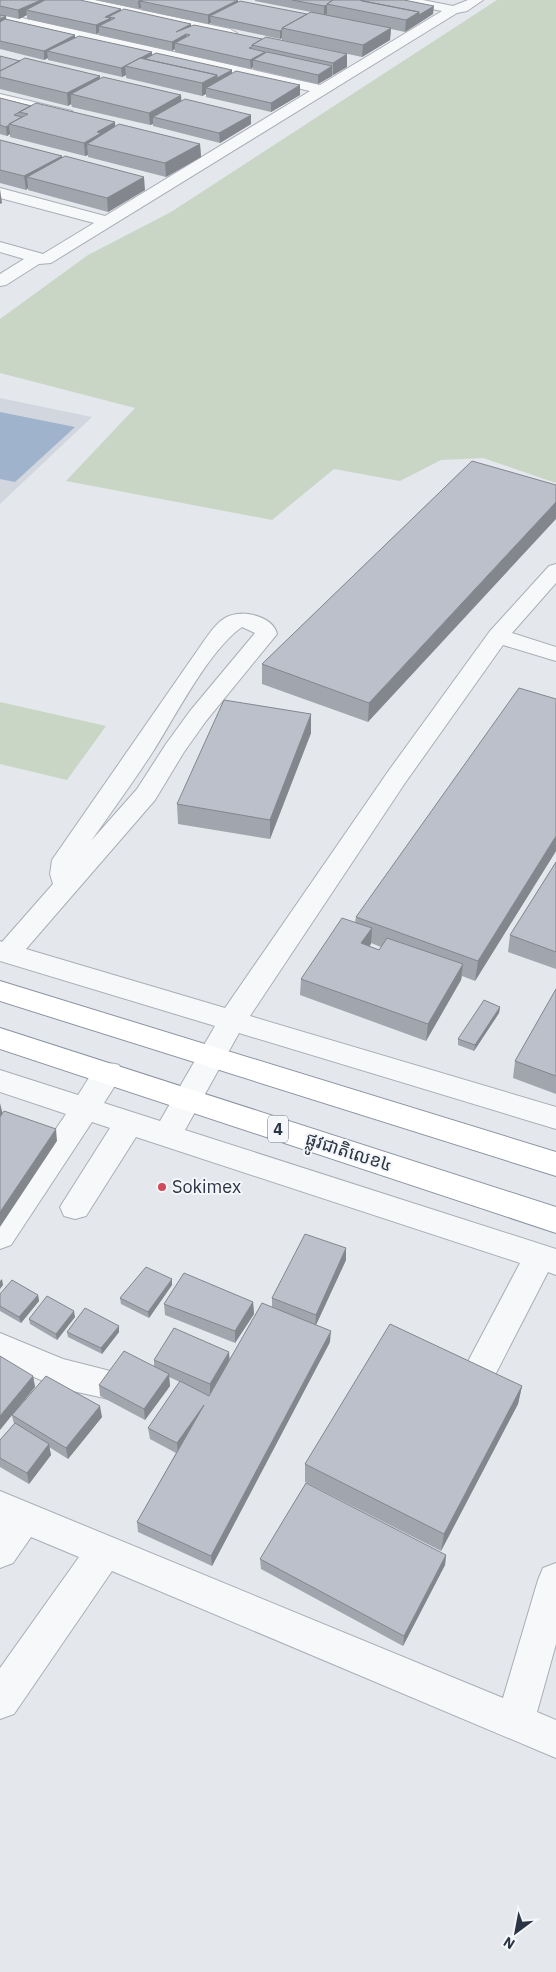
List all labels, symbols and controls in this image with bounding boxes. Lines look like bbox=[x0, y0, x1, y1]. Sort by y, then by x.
road number: 4 bbox=[268, 1116, 288, 1142]
street label: ផ្លូវជាតិលេខ៤ bbox=[301, 1127, 396, 1181]
place label: Sokimex bbox=[172, 1175, 241, 1198]
marker: Sokimex bbox=[156, 1181, 168, 1193]
north arrow bbox=[491, 1907, 541, 1957]
text: N bbox=[500, 1933, 518, 1953]

